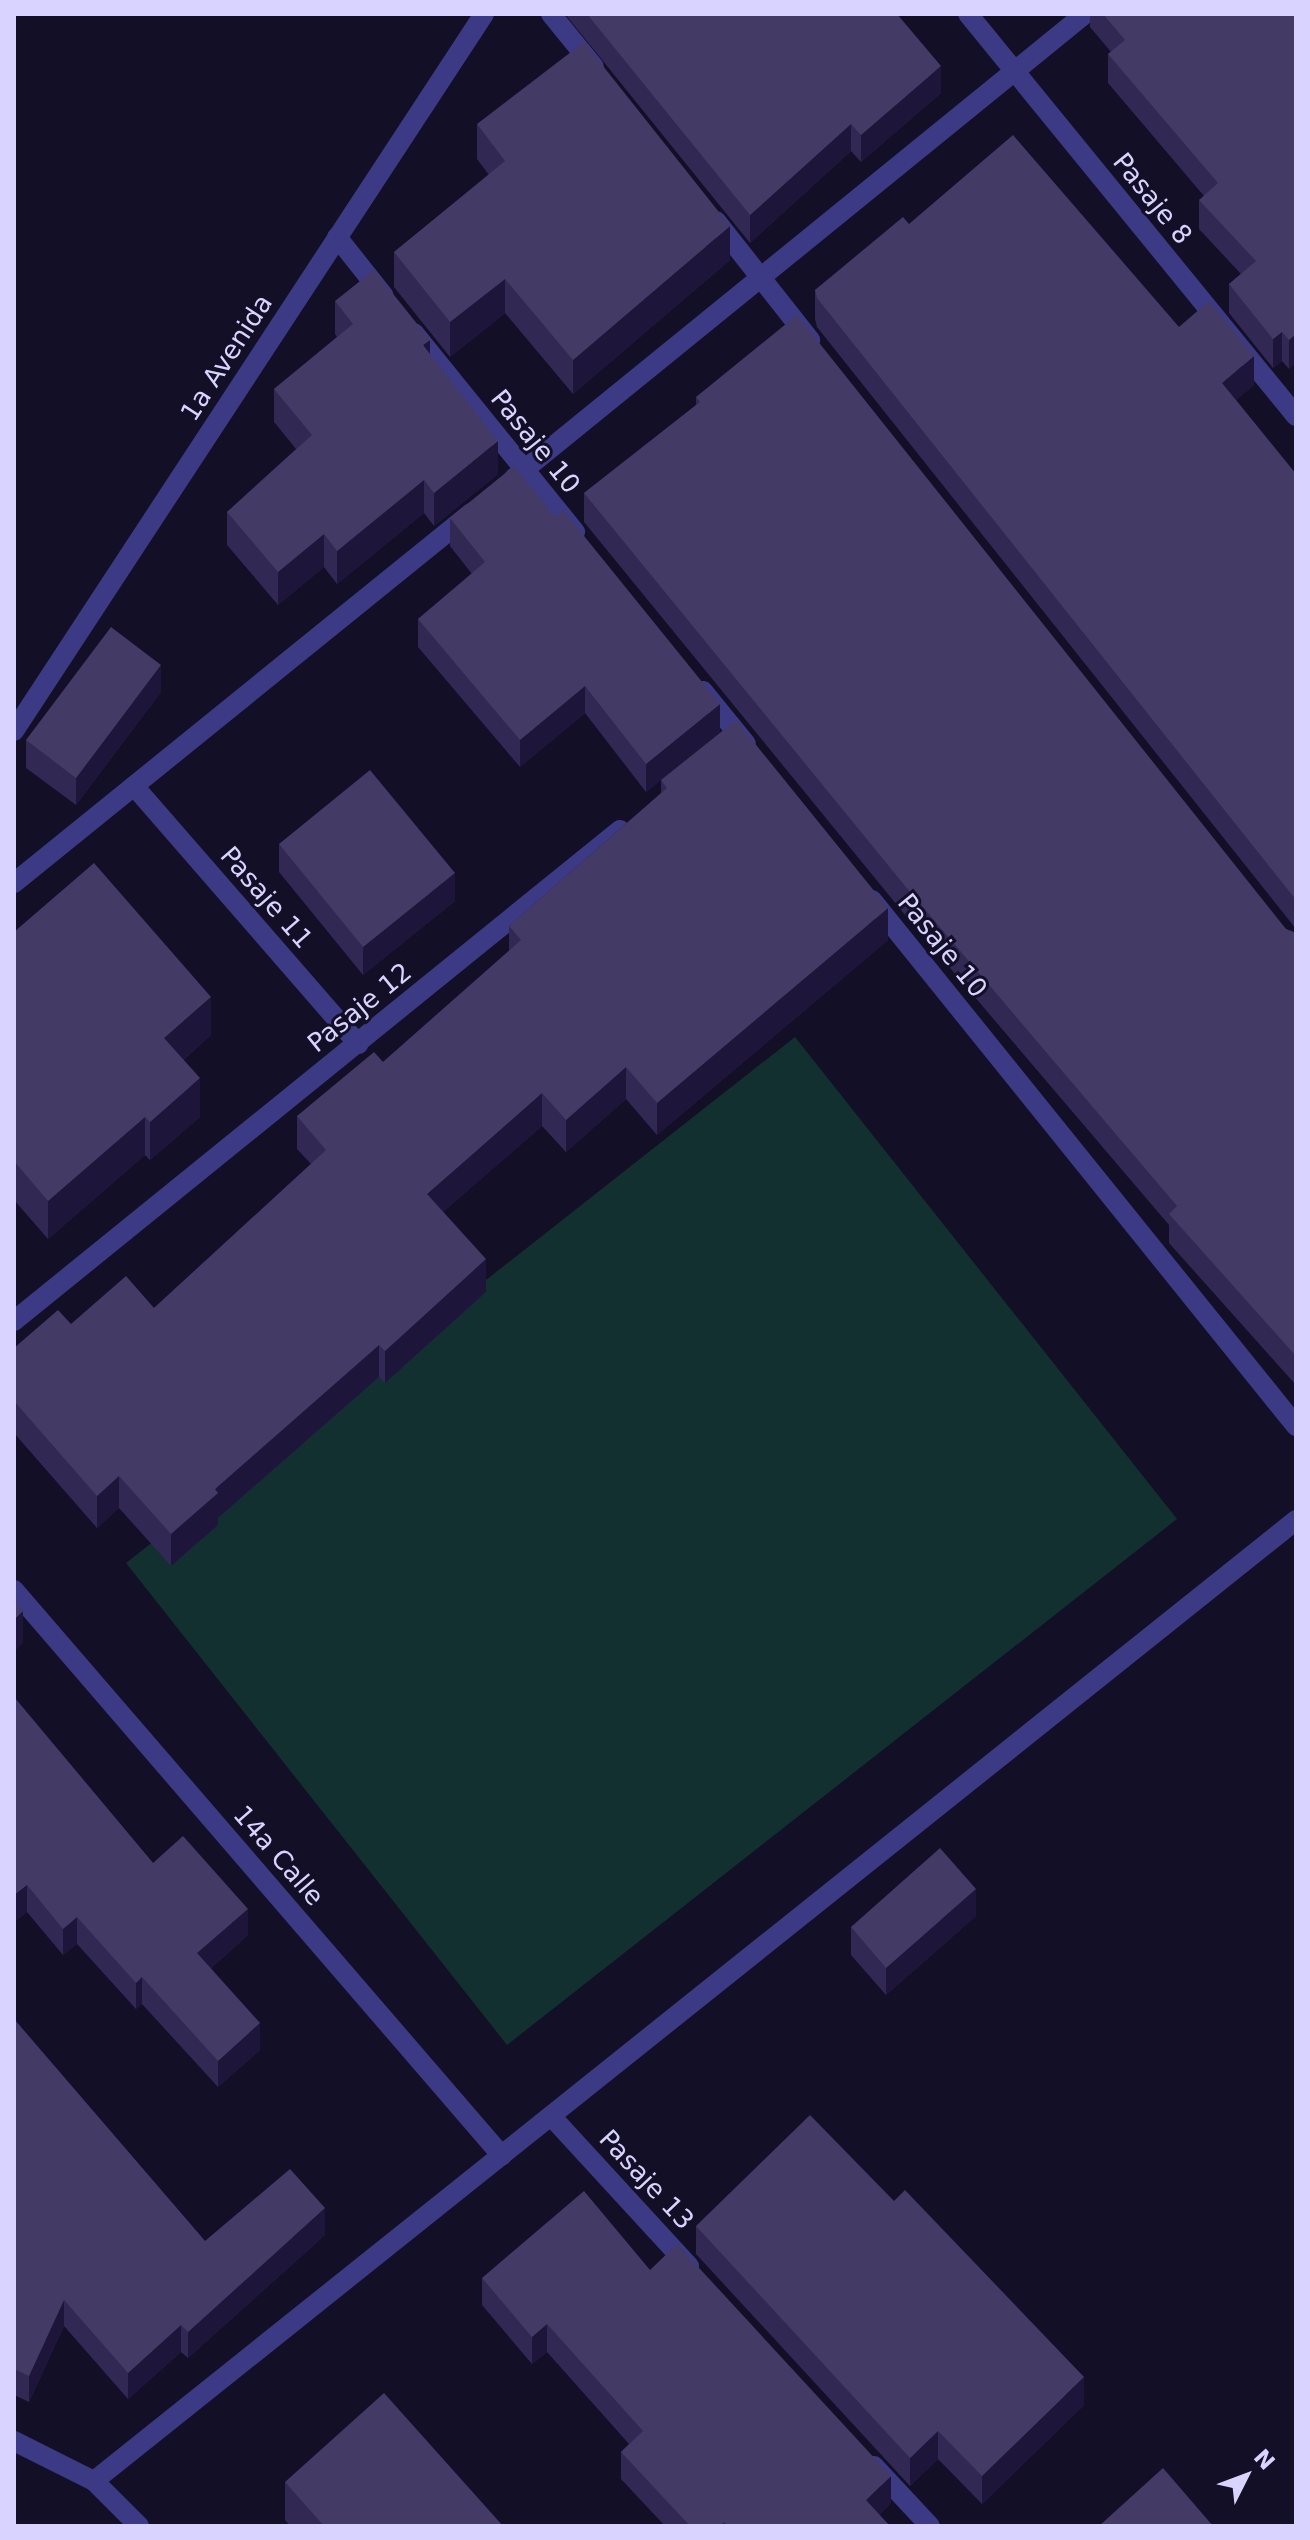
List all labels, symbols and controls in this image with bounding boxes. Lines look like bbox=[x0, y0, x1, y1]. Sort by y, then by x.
street label: Pasaje 8 bbox=[1106, 147, 1198, 251]
street label: 1a Avenida bbox=[175, 289, 279, 427]
street label: Pasaje 10 bbox=[484, 384, 586, 500]
street label: Pasaje 11 bbox=[213, 841, 319, 955]
street label: Pasaje 10 bbox=[891, 888, 993, 1004]
street label: Pasaje 12 bbox=[302, 957, 418, 1059]
street label: 14a Calle bbox=[226, 1800, 330, 1912]
street label: Pasaje 13 bbox=[592, 2124, 700, 2236]
north arrow bbox=[1206, 2436, 1286, 2516]
text: N bbox=[1249, 2444, 1280, 2475]

